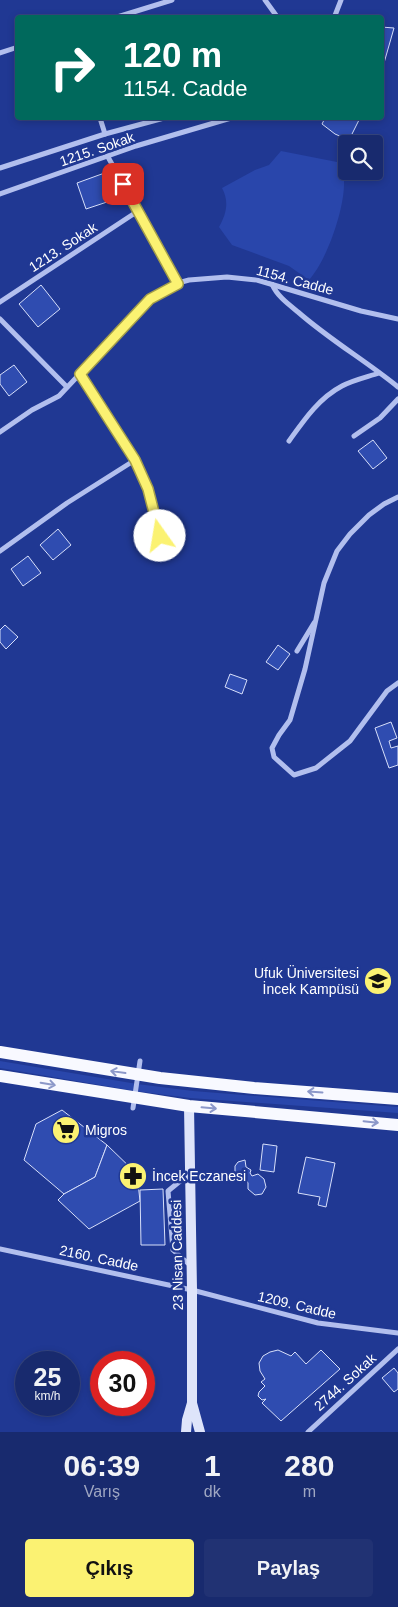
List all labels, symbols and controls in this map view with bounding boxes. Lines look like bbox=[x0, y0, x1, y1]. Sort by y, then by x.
icon: right bbox=[40, 35, 105, 100]
text: 120 m bbox=[123, 35, 222, 74]
text: 1154. Cadde bbox=[123, 76, 247, 101]
street label: 1215. Sokak bbox=[58, 128, 137, 169]
map controls bbox=[338, 135, 383, 180]
button: search bbox=[338, 135, 383, 180]
pin bbox=[102, 163, 144, 205]
icon: arrive bbox=[109, 170, 137, 198]
street label: 1213. Sokak bbox=[26, 219, 101, 275]
street label: 1154. Cadde bbox=[255, 262, 335, 298]
position arrow bbox=[133, 509, 185, 561]
place label: Ufuk Üniversitesi İncek Kampüsü bbox=[254, 964, 359, 997]
school or university icon: Ufuk Üniversitesi İncek Kampüsü bbox=[363, 966, 393, 996]
one-way arrow bbox=[111, 1066, 127, 1076]
one-way arrow bbox=[40, 1079, 56, 1089]
one-way arrow bbox=[307, 1088, 323, 1097]
one-way arrow bbox=[200, 1103, 216, 1113]
supermarket icon: Migros bbox=[51, 1115, 81, 1145]
one-way arrow bbox=[362, 1117, 378, 1127]
place label: Migros bbox=[85, 1122, 127, 1138]
pharmacy icon: İncek Eczanesi bbox=[118, 1161, 148, 1191]
place label: İncek Eczanesi bbox=[152, 1167, 246, 1184]
street label: 23 Nisan Caddesi bbox=[168, 1200, 186, 1310]
street label: 2160. Cadde bbox=[58, 1242, 140, 1274]
street label: 1209. Cadde bbox=[256, 1288, 338, 1322]
street label: 2744. Sokak bbox=[311, 1349, 380, 1414]
speed limit sign: 30 bbox=[90, 1351, 155, 1416]
text: 25 bbox=[34, 1363, 61, 1391]
text: km/h bbox=[34, 1389, 61, 1403]
text: 06:39 bbox=[64, 1449, 140, 1482]
text: 1 bbox=[204, 1449, 221, 1482]
text: 280 bbox=[284, 1449, 334, 1482]
text: Varış bbox=[84, 1483, 120, 1500]
text: dk bbox=[204, 1483, 221, 1500]
text: m bbox=[303, 1483, 316, 1500]
button: Çıkış bbox=[25, 1539, 194, 1597]
button: Paylaş bbox=[204, 1539, 373, 1597]

